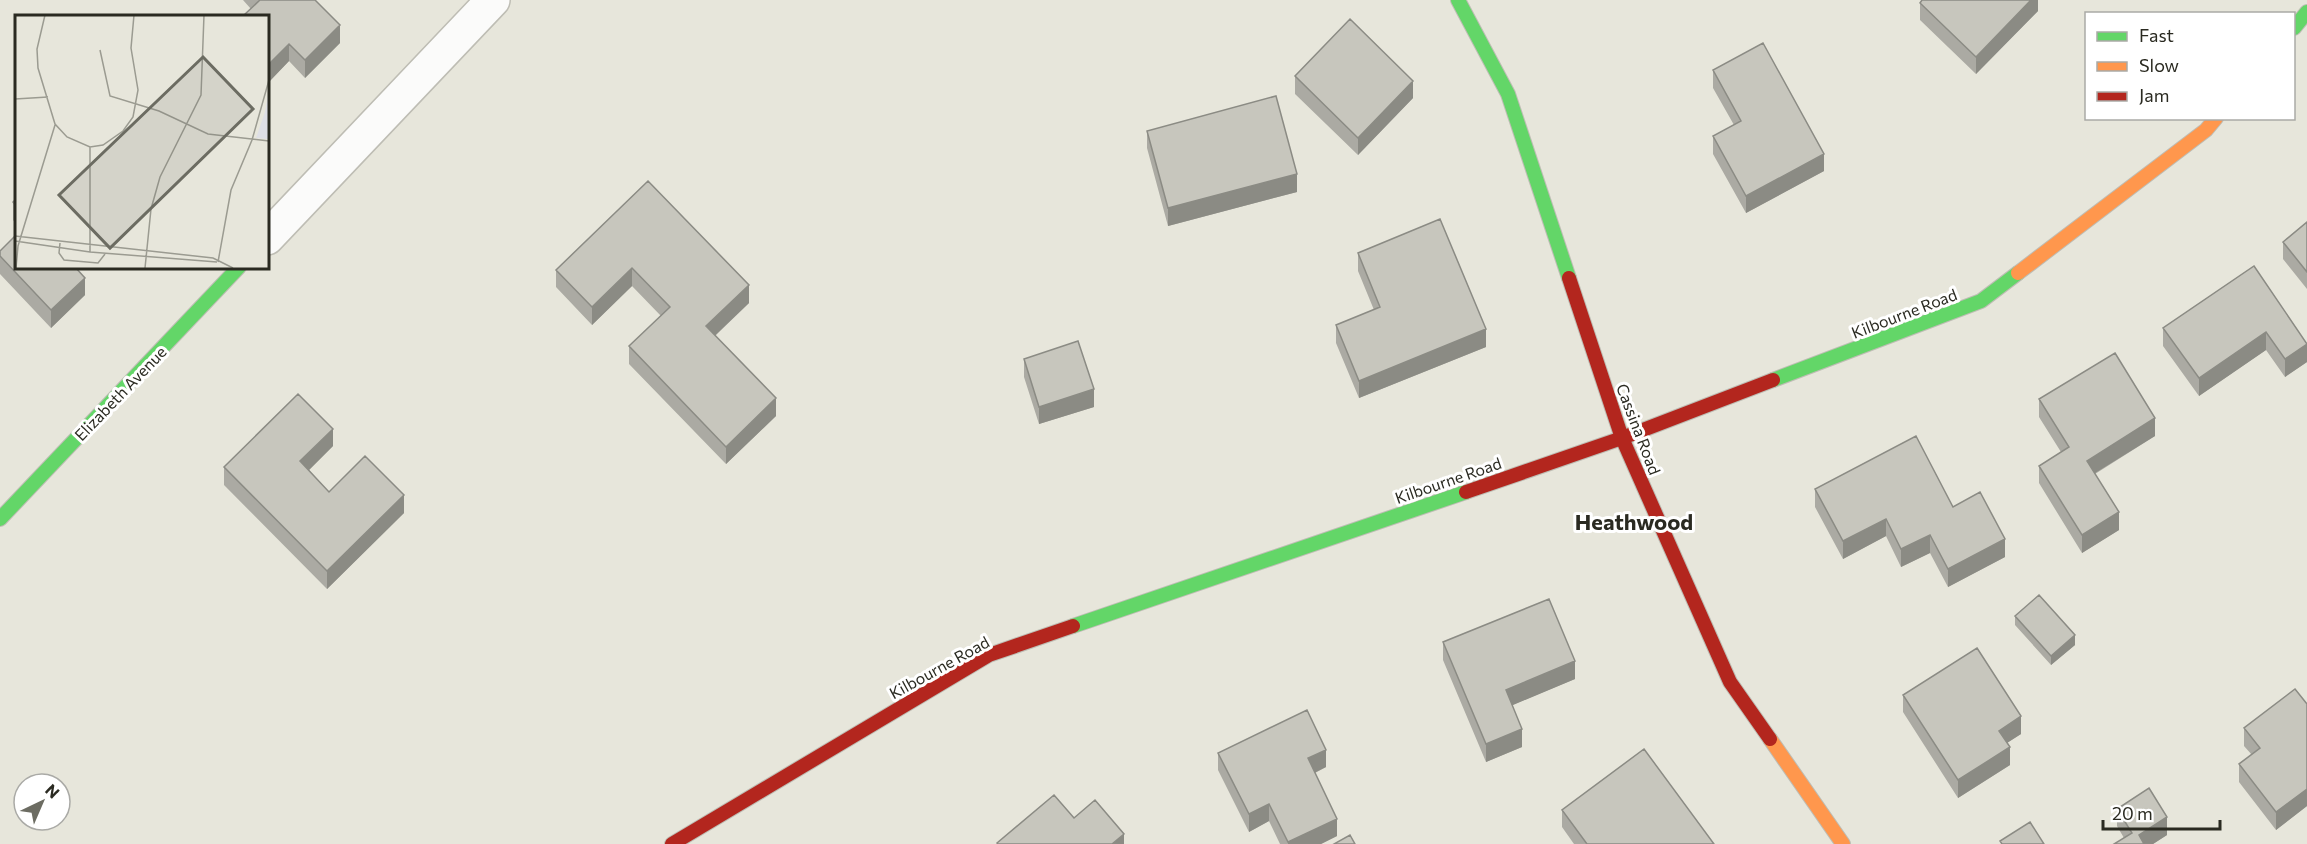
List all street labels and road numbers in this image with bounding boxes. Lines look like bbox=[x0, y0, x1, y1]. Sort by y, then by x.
street label: Kilbourne Road bbox=[1849, 284, 1959, 342]
street label: Elizabeth Avenue bbox=[70, 342, 170, 444]
street label: Cassina Road bbox=[1613, 381, 1665, 477]
street label: Kilbourne Road bbox=[1392, 453, 1504, 507]
street label: Kilbourne Road bbox=[886, 632, 992, 702]

